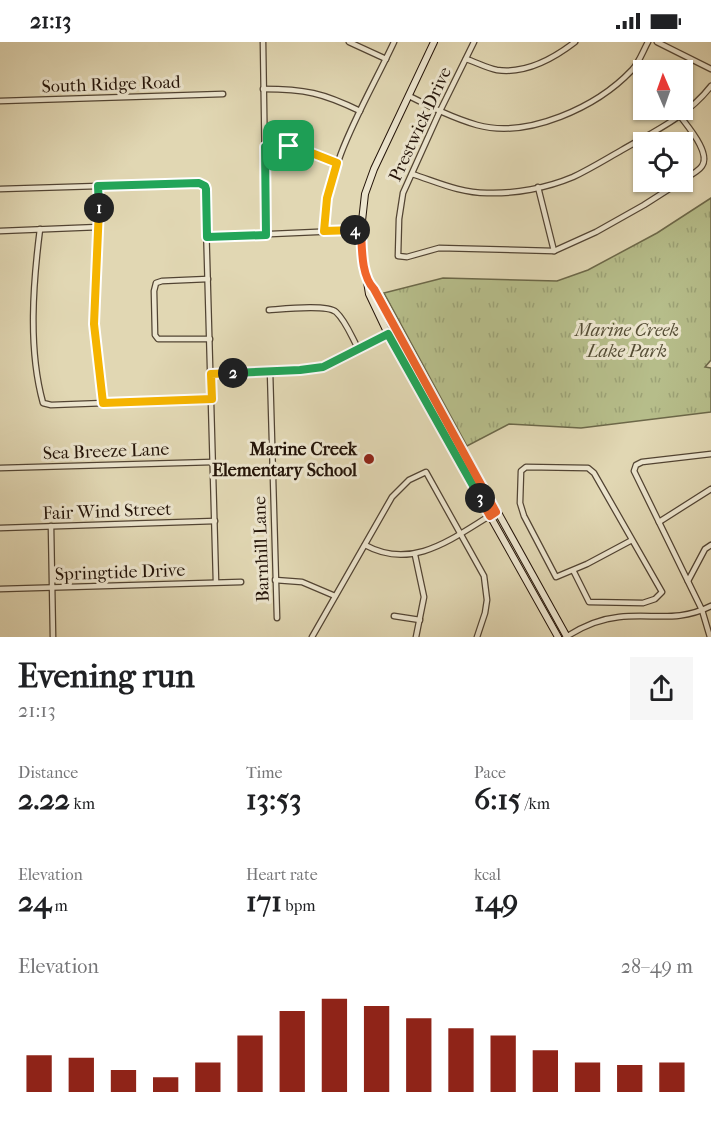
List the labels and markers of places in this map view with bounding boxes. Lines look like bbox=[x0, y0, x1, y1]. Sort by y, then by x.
pin bbox=[263, 120, 314, 171]
pin: 1 bbox=[84, 193, 114, 223]
pin: 4 bbox=[340, 215, 370, 245]
pin: 2 bbox=[218, 358, 248, 388]
place label: Marine Creek Elementary School bbox=[212, 439, 358, 481]
marker: Marine Creek Elementary School bbox=[362, 452, 376, 466]
pin: 3 bbox=[465, 483, 495, 513]

